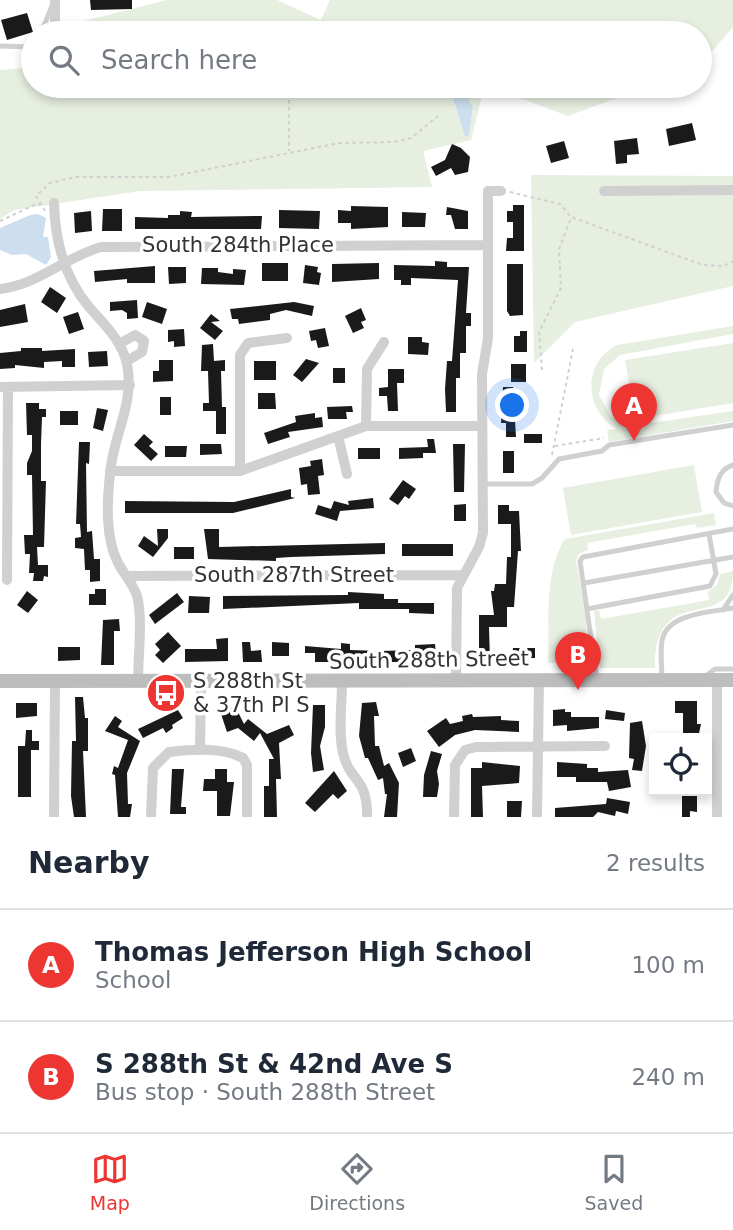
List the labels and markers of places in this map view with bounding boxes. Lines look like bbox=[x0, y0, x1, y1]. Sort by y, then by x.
pin: A bbox=[611, 383, 657, 441]
pin: B bbox=[555, 632, 601, 690]
place label: S 288th St & 37th Pl S bbox=[193, 669, 310, 717]
bus stop icon: S 288th St & 37th Pl S bbox=[145, 672, 187, 714]

